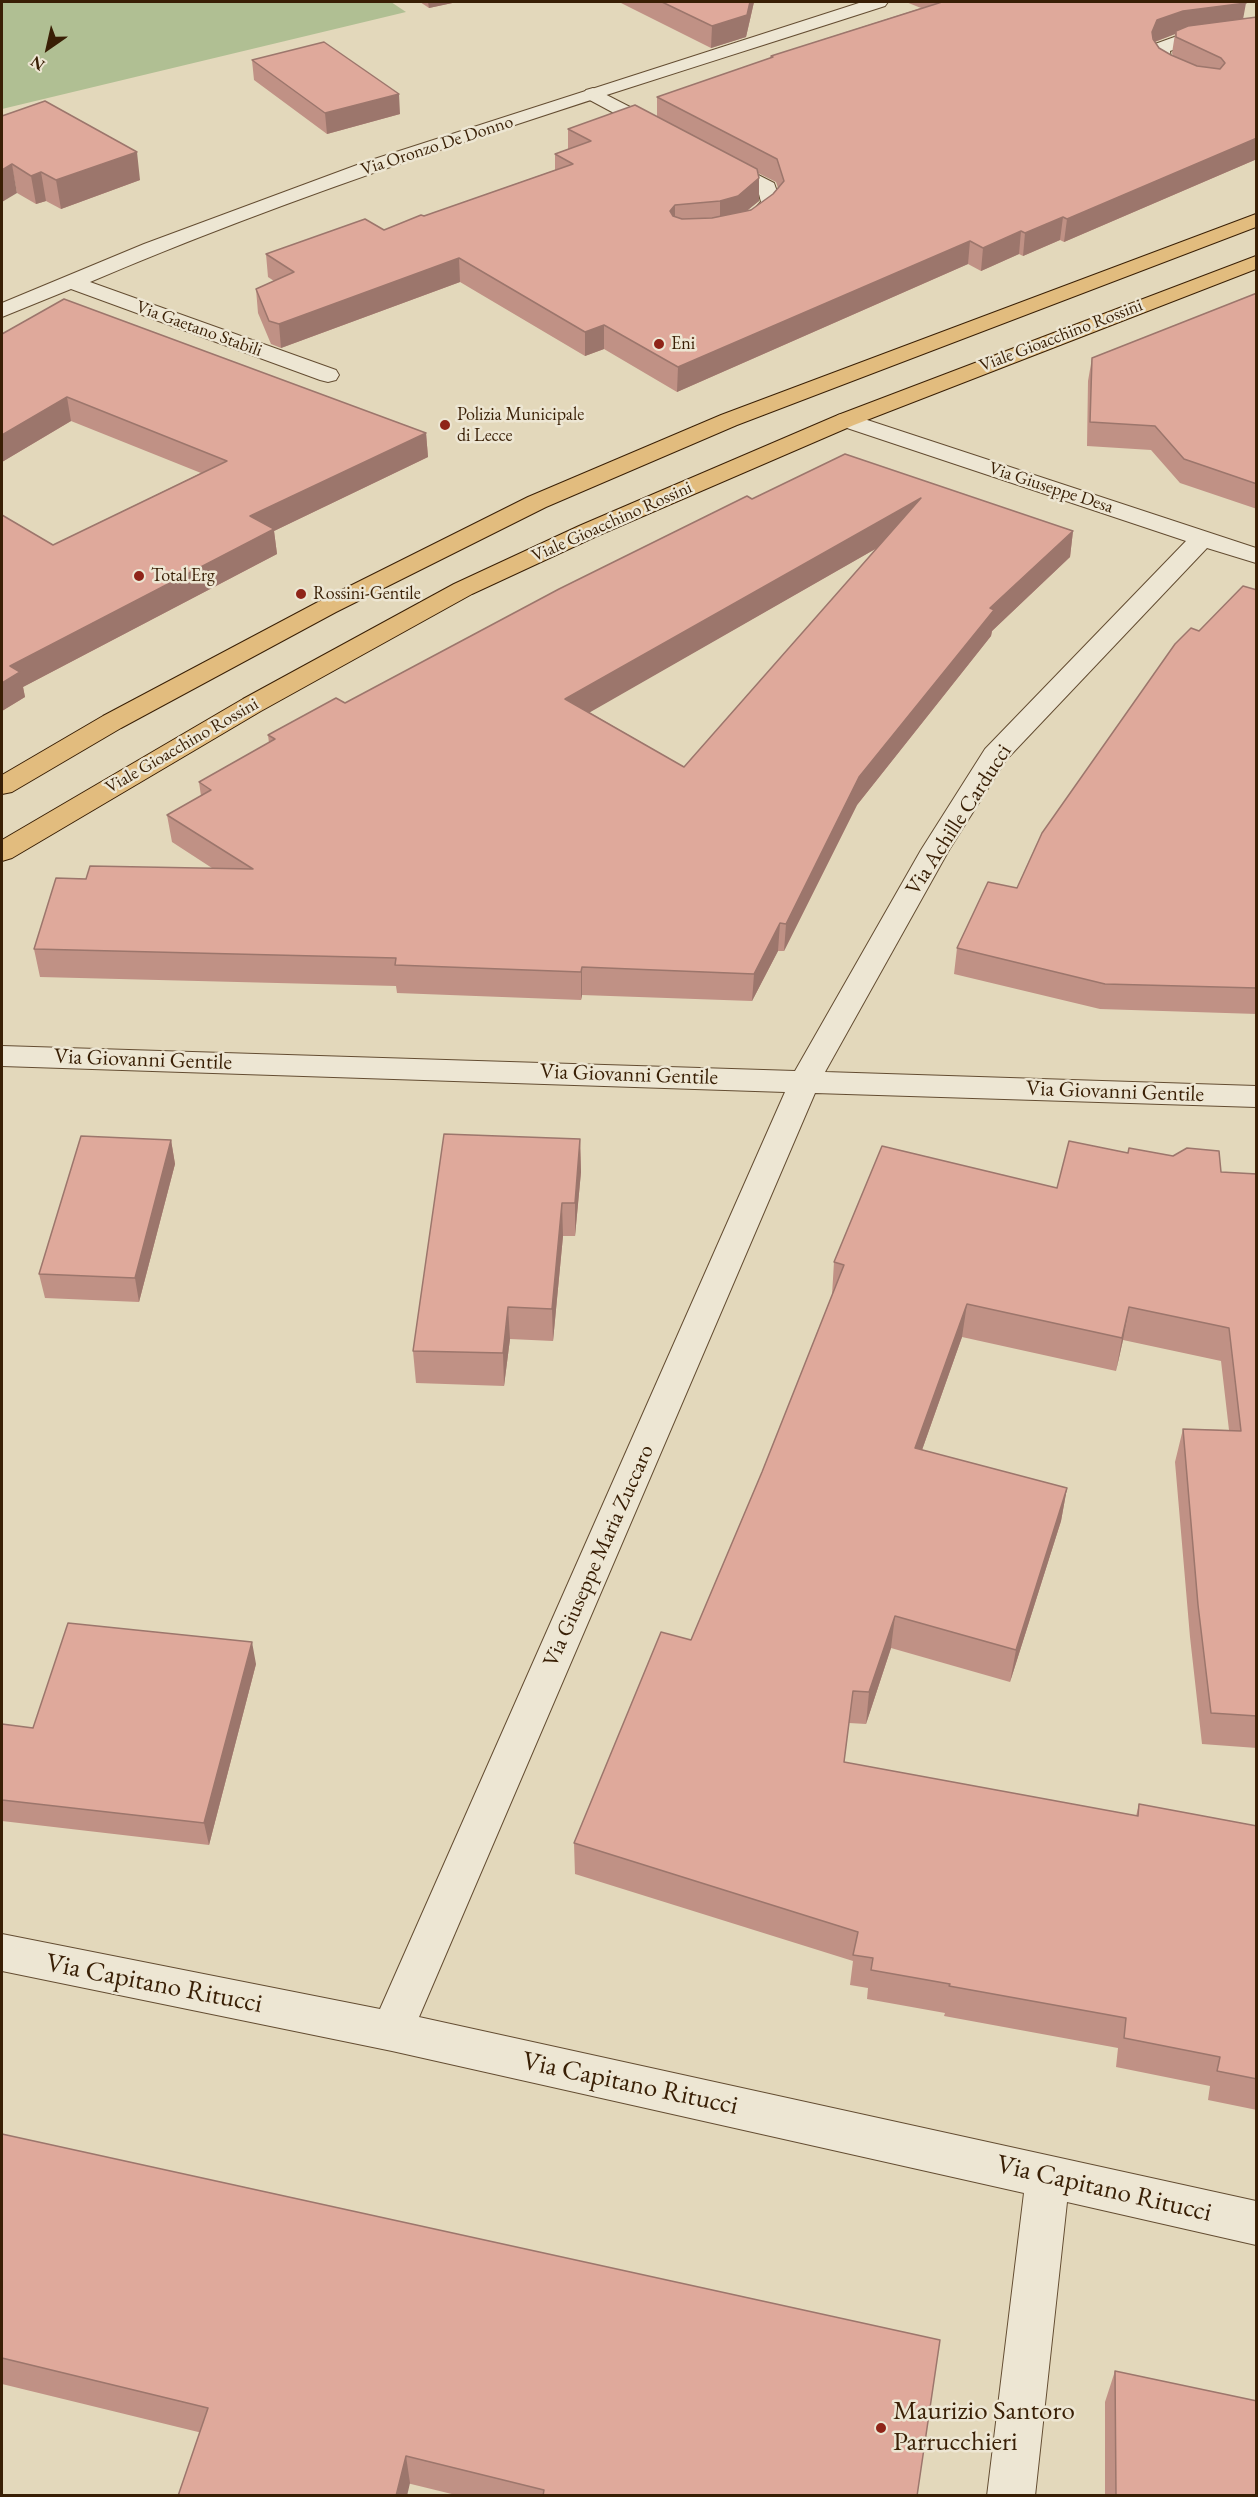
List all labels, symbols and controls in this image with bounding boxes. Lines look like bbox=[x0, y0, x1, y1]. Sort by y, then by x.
north arrow bbox=[18, 18, 78, 78]
text: N bbox=[26, 51, 49, 76]
street label: Via Oronzo De Donno bbox=[358, 111, 516, 181]
street label: Viale Gioacchino Rossini bbox=[976, 295, 1146, 377]
street label: Via Gaetano Stabili bbox=[133, 296, 265, 362]
place label: Eni bbox=[671, 333, 695, 355]
marker: Eni bbox=[652, 337, 666, 351]
place label: Polizia Municipale di Lecce bbox=[457, 404, 584, 446]
marker: Polizia Municipale di Lecce bbox=[438, 418, 452, 432]
street label: Via Giuseppe Desa bbox=[986, 458, 1116, 518]
street label: Viale Gioacchino Rossini bbox=[528, 477, 696, 567]
place label: Total Erg bbox=[151, 565, 215, 587]
marker: Total Erg bbox=[132, 569, 146, 583]
place label: Rossini-Gentile bbox=[313, 583, 421, 605]
marker: Rossini-Gentile bbox=[294, 587, 308, 601]
street label: Viale Gioacchino Rossini bbox=[102, 693, 262, 799]
street label: Via Achille Carducci bbox=[900, 740, 1018, 900]
street label: Via Giovanni Gentile bbox=[53, 1044, 233, 1076]
street label: Via Giovanni Gentile bbox=[539, 1059, 719, 1091]
street label: Via Giovanni Gentile bbox=[1025, 1076, 1205, 1108]
street label: Via Giuseppe Maria Zuccaro bbox=[538, 1441, 660, 1671]
street label: Via Capitano Ritucci bbox=[43, 1947, 265, 2021]
street label: Via Capitano Ritucci bbox=[519, 2045, 741, 2123]
street label: Via Capitano Ritucci bbox=[993, 2148, 1215, 2230]
place label: Maurizio Santoro Parrucchieri bbox=[893, 2396, 1075, 2459]
marker: Maurizio Santoro Parrucchieri bbox=[874, 2421, 888, 2435]

